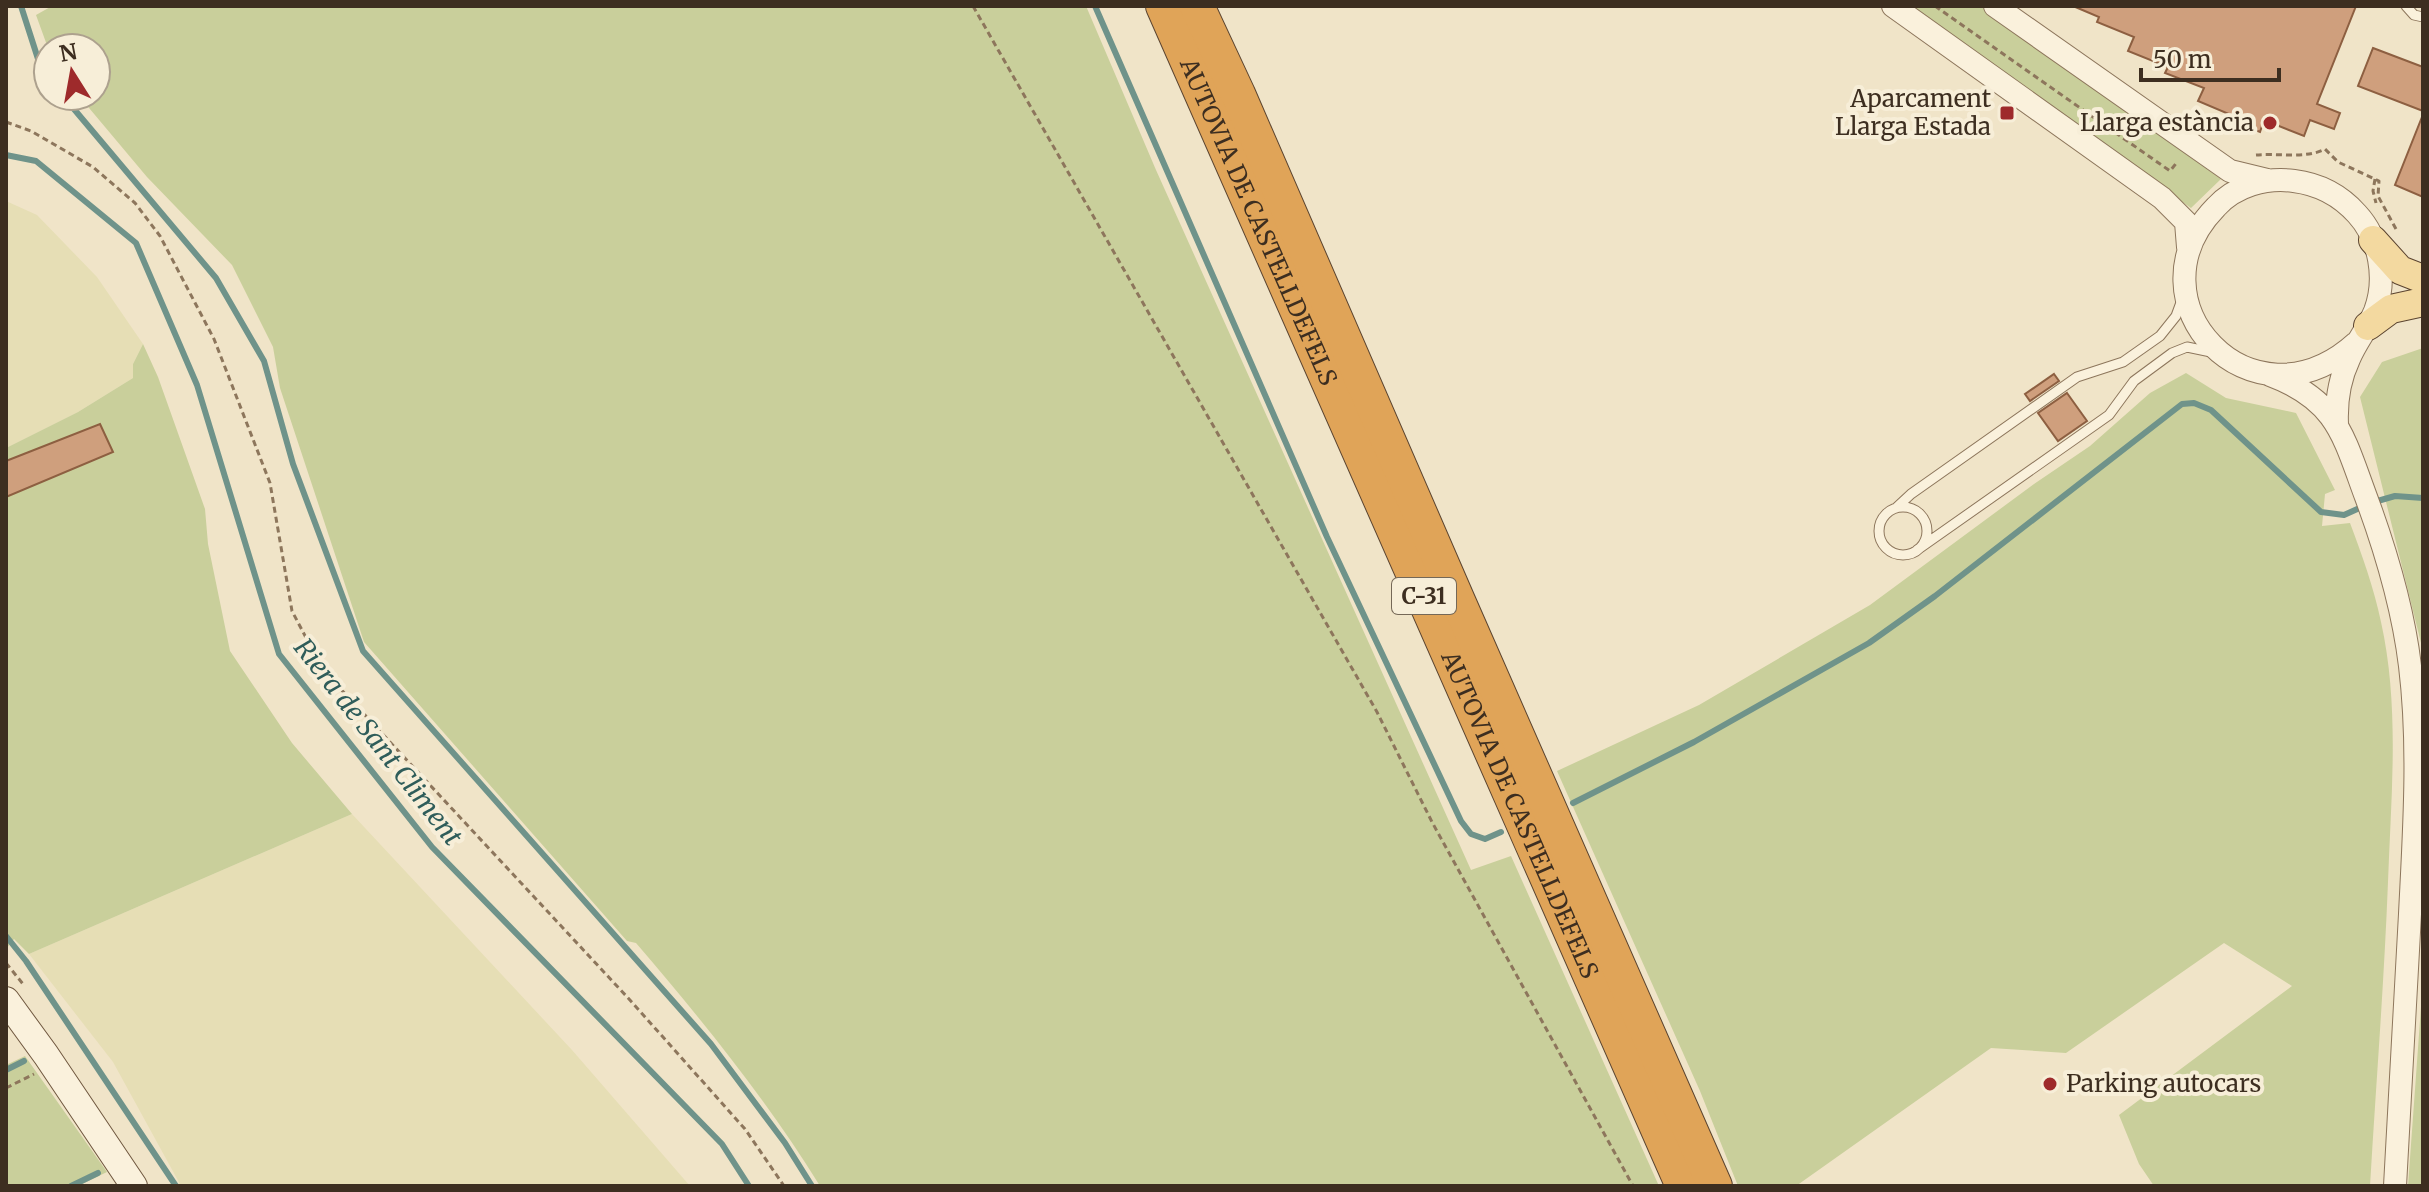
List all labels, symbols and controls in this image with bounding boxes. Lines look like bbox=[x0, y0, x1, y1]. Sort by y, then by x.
north arrow bbox=[32, 32, 112, 112]
scale bar bbox=[2141, 32, 2279, 82]
text: N bbox=[57, 37, 80, 68]
text: 50 m bbox=[2153, 44, 2212, 75]
street label: AUTOVIA DE CASTELLDEFELS bbox=[1173, 52, 1344, 390]
place label: Aparcament Llarga Estada bbox=[1835, 83, 1992, 142]
marker: Aparcament Llarga Estada bbox=[1998, 104, 2016, 122]
place label: Llarga estància bbox=[2080, 107, 2254, 138]
marker: Llarga estància bbox=[2261, 114, 2279, 132]
road number: C-31 bbox=[1392, 578, 1456, 614]
water label: Riera de Sant Climent bbox=[287, 632, 470, 853]
street label: AUTOVIA DE CASTELLDEFELS bbox=[1434, 645, 1606, 983]
place label: Parking autocars bbox=[2066, 1068, 2261, 1099]
marker: Parking autocars bbox=[2041, 1075, 2059, 1093]

